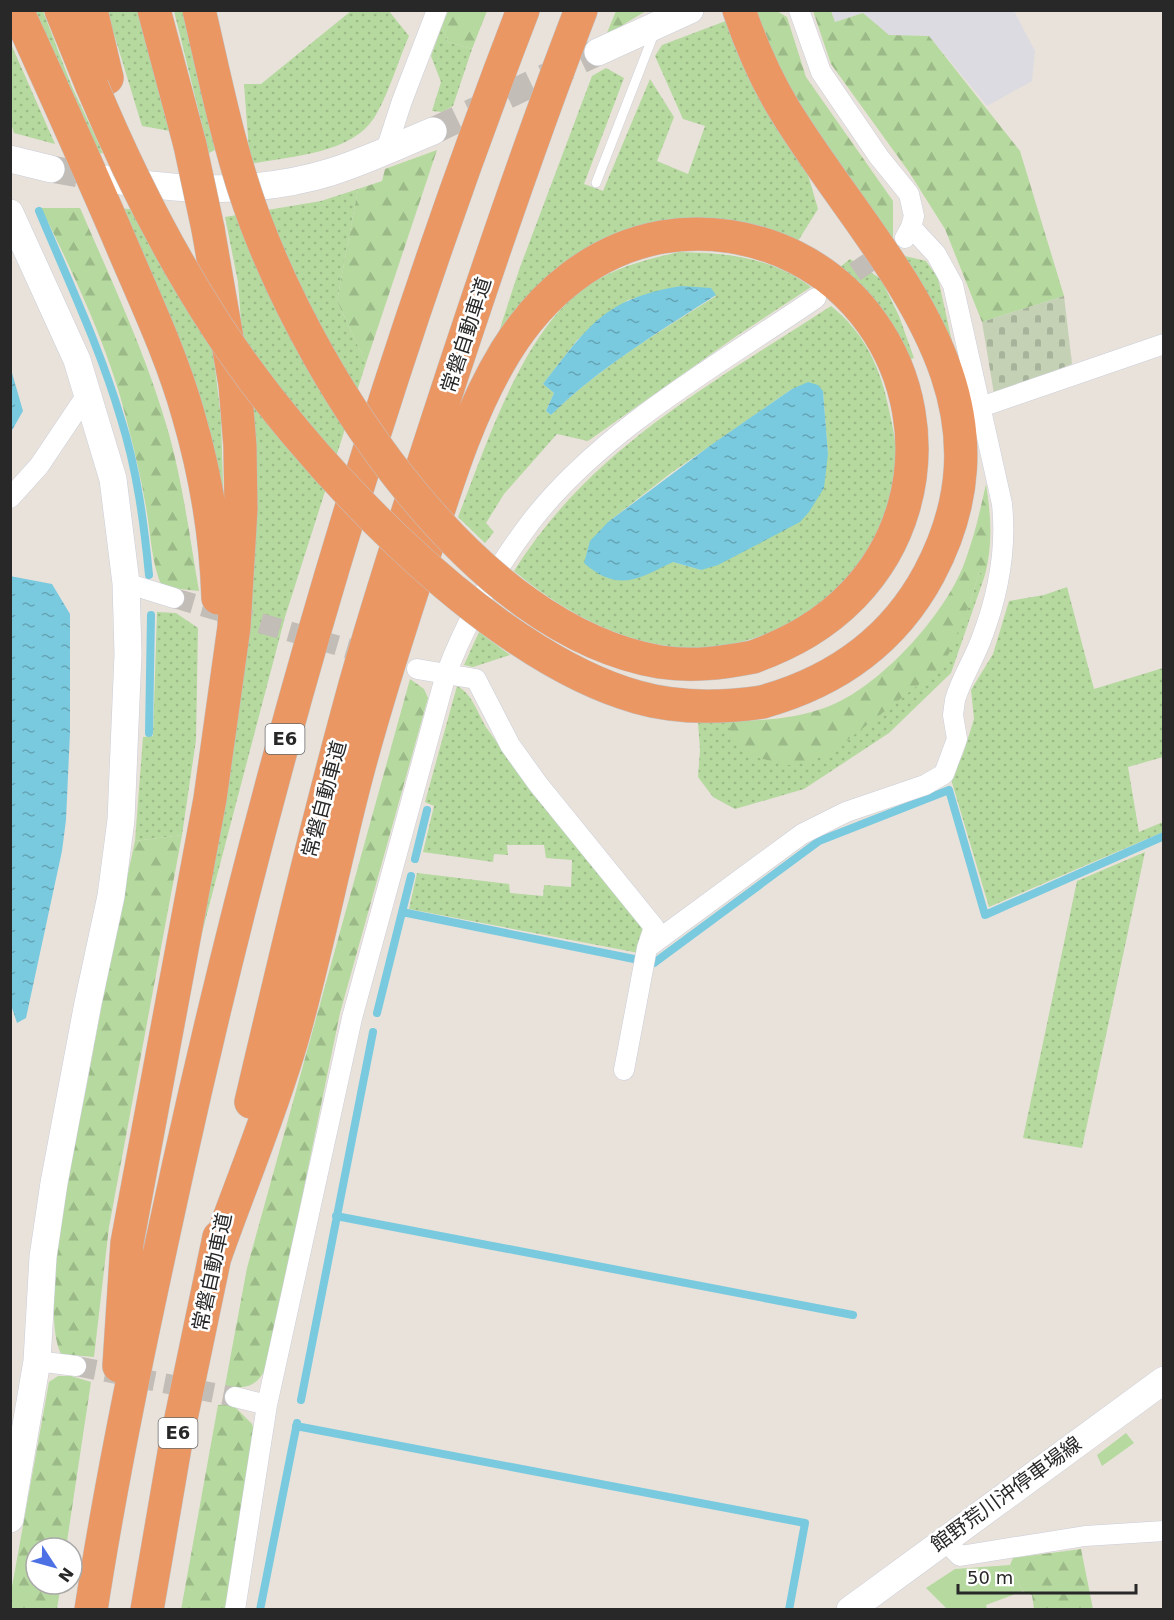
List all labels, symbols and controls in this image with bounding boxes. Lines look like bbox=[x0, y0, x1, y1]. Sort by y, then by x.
street label: 常磐自動車道 bbox=[436, 274, 496, 396]
road number: E6 bbox=[266, 724, 304, 754]
street label: 常磐自動車道 bbox=[297, 738, 351, 860]
street label: 常磐自動車道 bbox=[188, 1211, 236, 1333]
road number: E6 bbox=[158, 1418, 198, 1448]
street label: 館野荒川沖停車場線 bbox=[926, 1431, 1086, 1557]
north arrow bbox=[24, 1536, 84, 1596]
scale bar bbox=[958, 1557, 1136, 1595]
text: N bbox=[54, 1564, 77, 1586]
text: 50 m bbox=[967, 1567, 1013, 1588]

